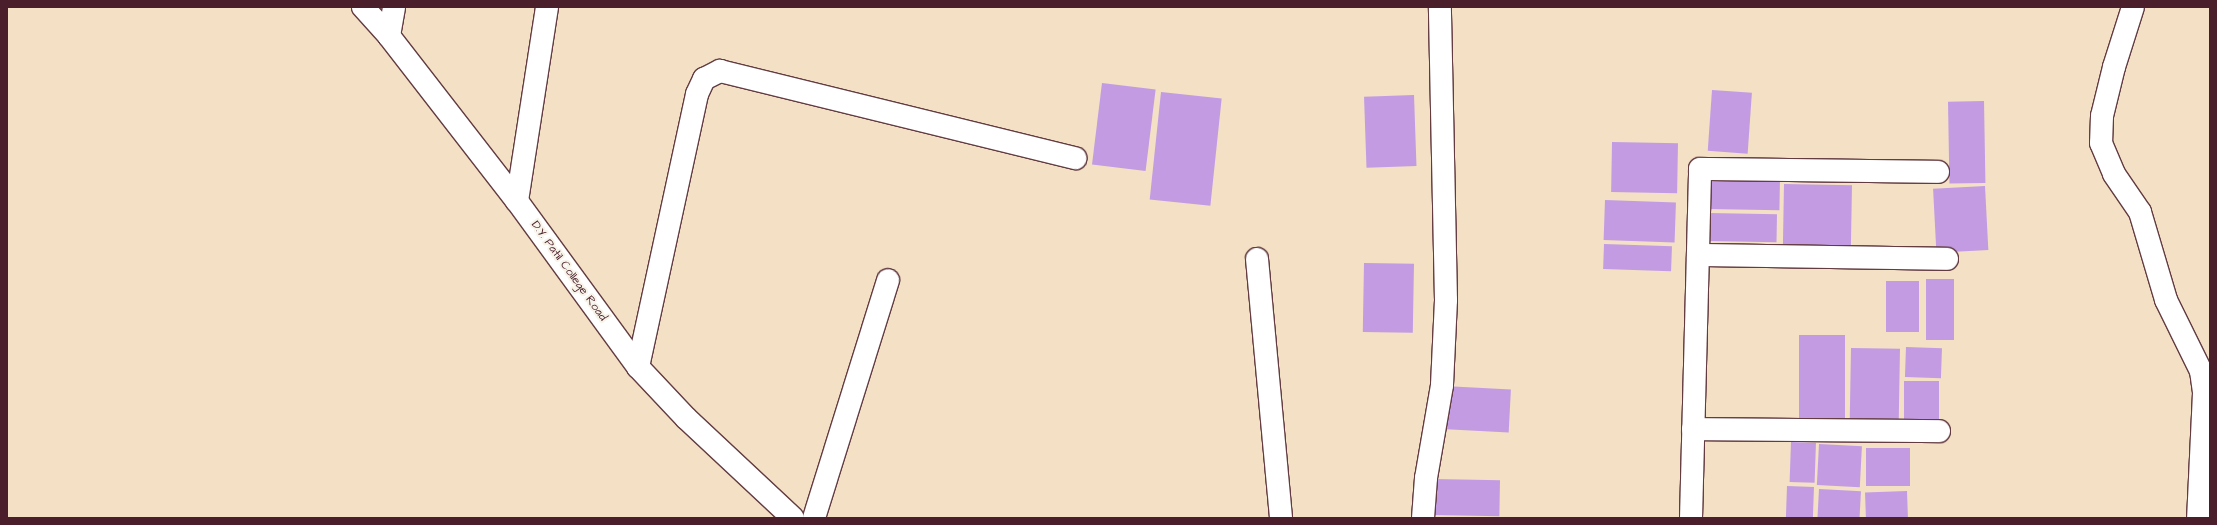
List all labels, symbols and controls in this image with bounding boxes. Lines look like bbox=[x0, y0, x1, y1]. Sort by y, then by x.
street label: D.Y. Patil College Road bbox=[528, 218, 610, 324]

